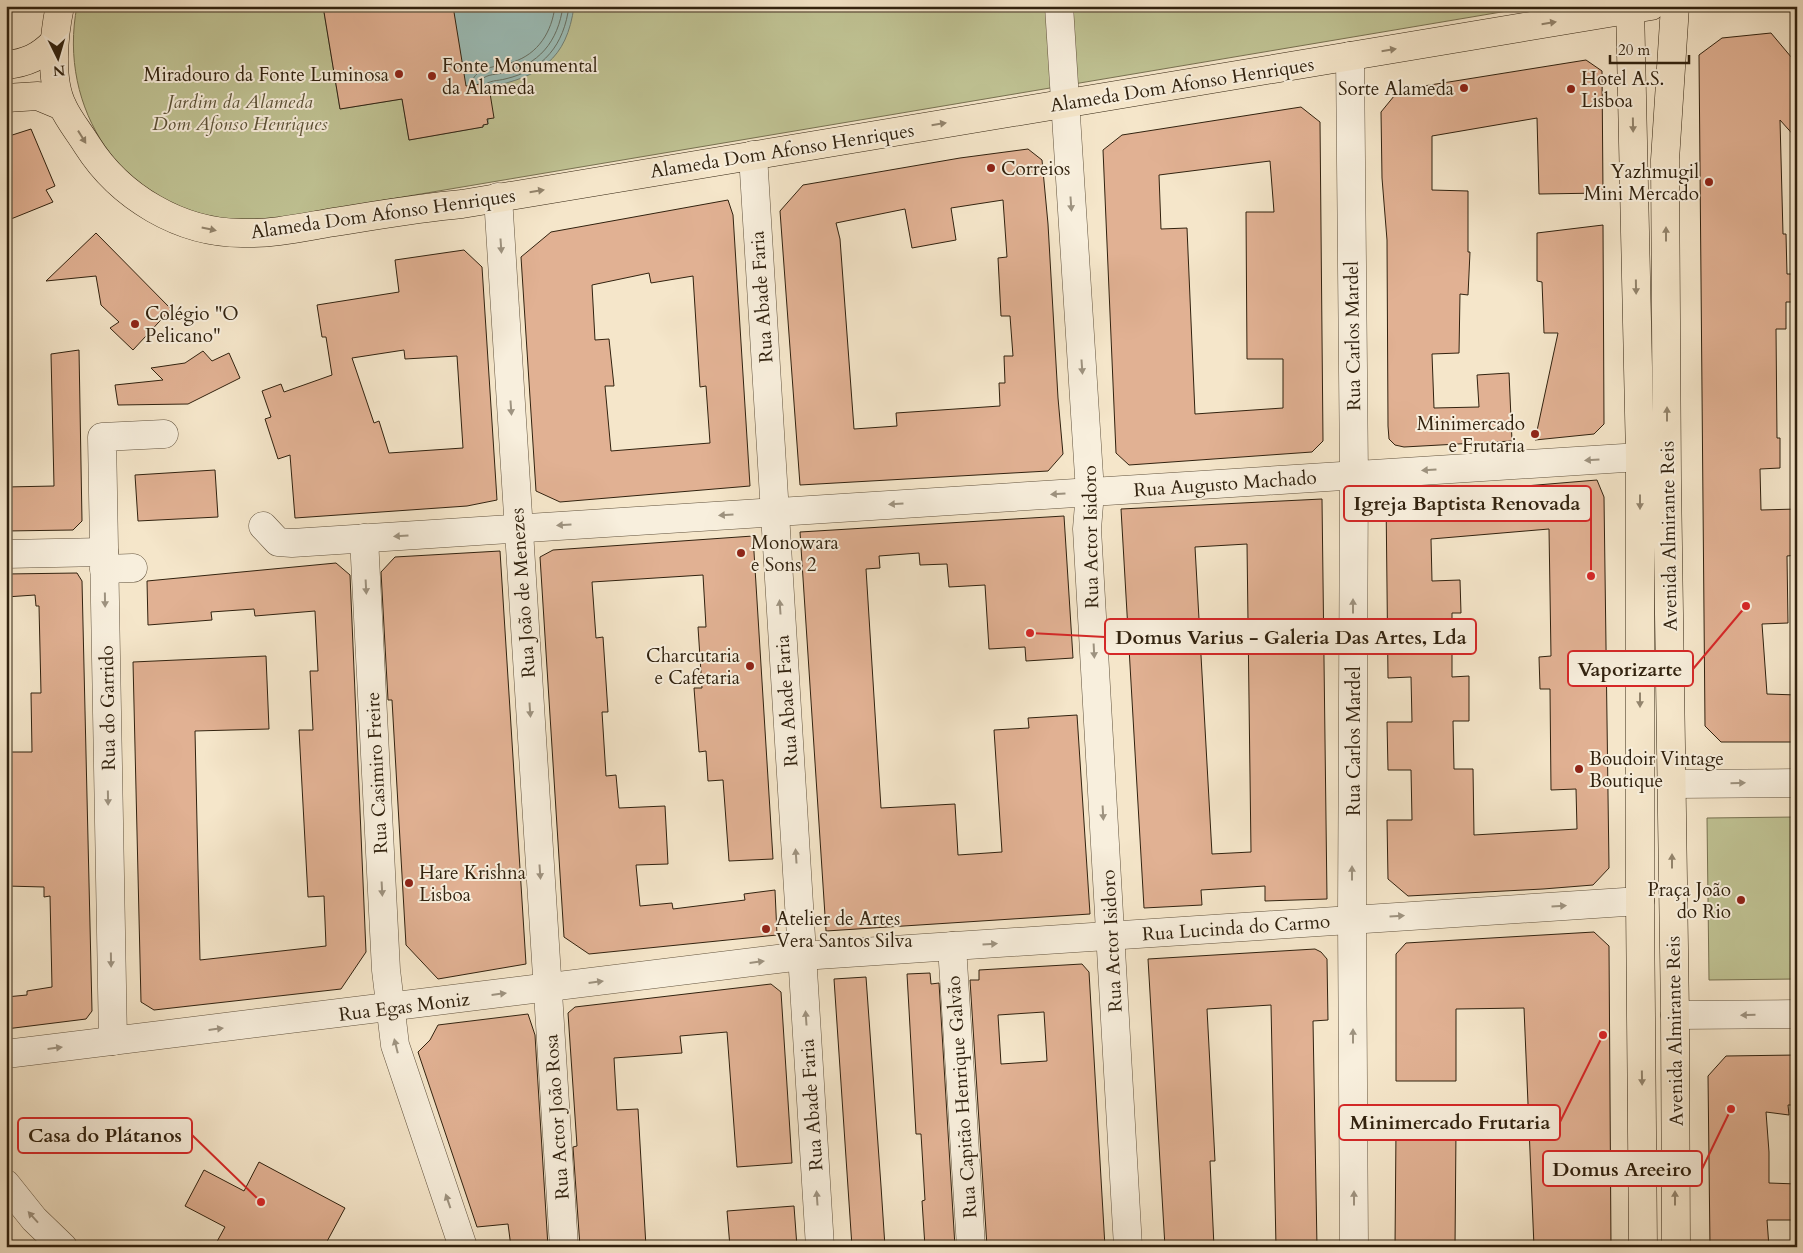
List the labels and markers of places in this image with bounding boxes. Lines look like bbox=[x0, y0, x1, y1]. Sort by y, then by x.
place label: Fonte Monumental da Alameda bbox=[442, 53, 598, 101]
place label: Miradouro da Fonte Luminosa bbox=[143, 62, 389, 88]
place label: Hotel A.S. Lisboa bbox=[1581, 66, 1664, 114]
marker: Miradouro da Fonte Luminosa bbox=[393, 68, 405, 80]
marker: Fonte Monumental da Alameda bbox=[426, 70, 438, 82]
place label: Sorte Alameda bbox=[1338, 76, 1454, 102]
marker: Sorte Alameda bbox=[1458, 82, 1470, 94]
marker: Hotel A.S. Lisboa bbox=[1565, 83, 1577, 95]
place label: Correios bbox=[1001, 156, 1070, 182]
place label: Yazhmugil Mini Mercado bbox=[1584, 159, 1699, 207]
marker: Correios bbox=[985, 162, 997, 174]
marker: Yazhmugil Mini Mercado bbox=[1703, 176, 1715, 188]
place label: Colégio "O Pelicano" bbox=[145, 301, 239, 349]
marker: Colégio "O Pelicano" bbox=[129, 318, 141, 330]
place label: Minimercado e Frutaria bbox=[1417, 411, 1525, 459]
marker: Minimercado e Frutaria bbox=[1529, 428, 1541, 440]
callout: Igreja Baptista Renovada bbox=[1344, 486, 1591, 521]
place label: Monowara e Sons 2 bbox=[751, 530, 839, 578]
marker: Monowara e Sons 2 bbox=[735, 547, 747, 559]
callout: Domus Varius - Galeria Das Artes, Lda bbox=[1105, 619, 1476, 654]
place label: Charcutaria e Cafetaria bbox=[646, 643, 740, 691]
callout: Vaporizarte bbox=[1568, 651, 1693, 686]
marker: Charcutaria e Cafetaria bbox=[744, 660, 756, 672]
place label: Boudoir Vintage Boutique bbox=[1589, 746, 1724, 794]
marker: Boudoir Vintage Boutique bbox=[1573, 763, 1585, 775]
place label: Hare Krishna Lisboa bbox=[419, 860, 526, 908]
marker: Hare Krishna Lisboa bbox=[403, 877, 415, 889]
place label: Praça João do Rio bbox=[1647, 877, 1731, 925]
marker: Praça João do Rio bbox=[1735, 894, 1747, 906]
place label: Atelier de Artes Vera Santos Silva bbox=[776, 906, 913, 954]
marker: Atelier de Artes Vera Santos Silva bbox=[760, 923, 772, 935]
callout: Minimercado Frutaria bbox=[1339, 1105, 1560, 1140]
callout: Casa do Plátanos bbox=[18, 1118, 192, 1153]
callout: Domus Areeiro bbox=[1543, 1151, 1702, 1186]

